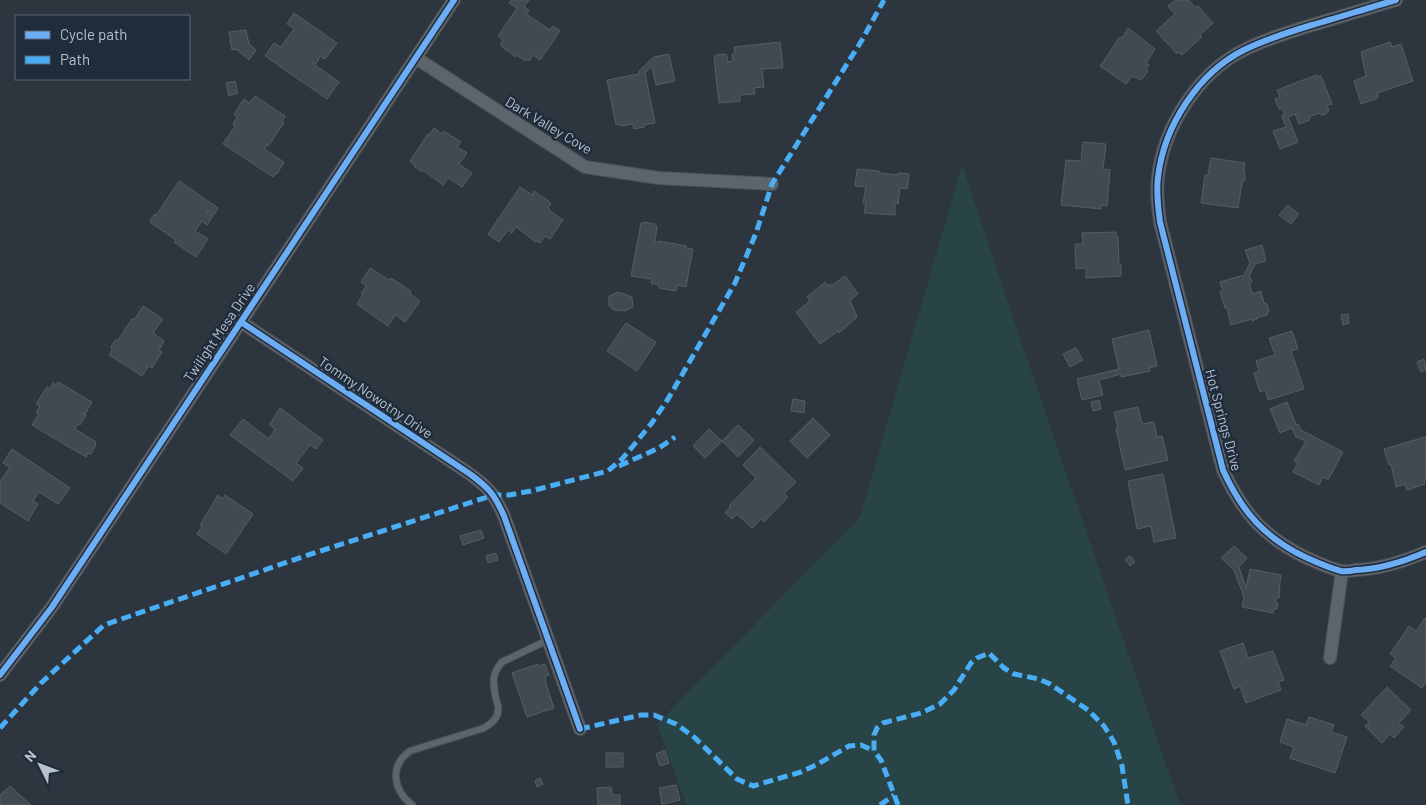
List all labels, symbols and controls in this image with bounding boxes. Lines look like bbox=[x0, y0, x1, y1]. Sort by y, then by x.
legend bbox=[15, 15, 190, 80]
text: Cycle path bbox=[60, 25, 127, 43]
text: Path bbox=[60, 50, 90, 68]
street label: Dark Valley Cove bbox=[503, 92, 595, 158]
street label: Twilight Mesa Drive bbox=[179, 279, 259, 385]
street label: Tommy Nowotny Drive bbox=[316, 352, 436, 442]
street label: Hot Springs Drive bbox=[1202, 367, 1246, 473]
north arrow bbox=[15, 740, 65, 790]
text: N bbox=[21, 747, 39, 765]

